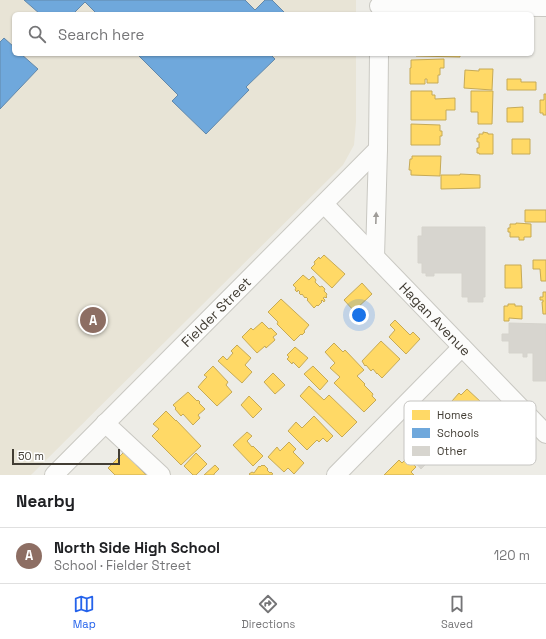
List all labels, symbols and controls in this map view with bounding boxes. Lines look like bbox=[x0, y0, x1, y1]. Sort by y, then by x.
search box bbox=[12, 12, 534, 56]
icon: search bbox=[26, 23, 48, 45]
text: Search here bbox=[58, 25, 144, 44]
one-way arrow bbox=[373, 211, 379, 224]
street label: Fielder Street bbox=[177, 273, 255, 351]
street label: Hagan Avenue bbox=[395, 278, 475, 360]
pin: A bbox=[80, 305, 106, 335]
your location bbox=[349, 305, 369, 325]
legend bbox=[404, 401, 536, 465]
text: Homes bbox=[437, 408, 473, 422]
text: Schools bbox=[437, 426, 479, 440]
text: Other bbox=[437, 444, 467, 458]
scale bar bbox=[12, 447, 120, 466]
text: 50 m bbox=[18, 449, 44, 463]
text: Nearby bbox=[16, 490, 75, 512]
text: North Side High School bbox=[54, 538, 220, 557]
text: A bbox=[25, 547, 33, 564]
text: 120 m bbox=[494, 547, 530, 564]
text: School · Fielder Street bbox=[54, 557, 191, 574]
tab: Map bbox=[73, 593, 96, 631]
tab: Directions bbox=[241, 593, 295, 631]
tab: Saved bbox=[441, 593, 473, 631]

